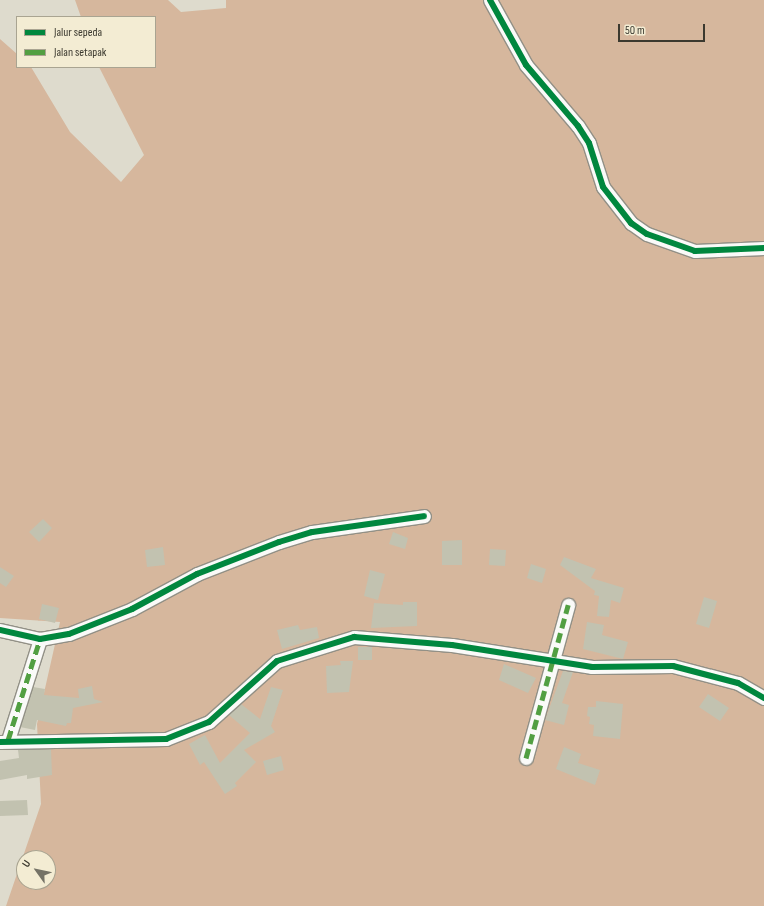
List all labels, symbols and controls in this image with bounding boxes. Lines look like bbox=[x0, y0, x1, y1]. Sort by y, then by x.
legend bbox=[16, 16, 156, 68]
scale bar bbox=[620, 16, 707, 42]
text: 50 m bbox=[625, 23, 645, 38]
text: Jalur sepeda bbox=[54, 25, 102, 40]
text: Jalan setapak bbox=[54, 45, 106, 60]
north arrow bbox=[16, 850, 56, 890]
text: U bbox=[19, 858, 33, 870]

